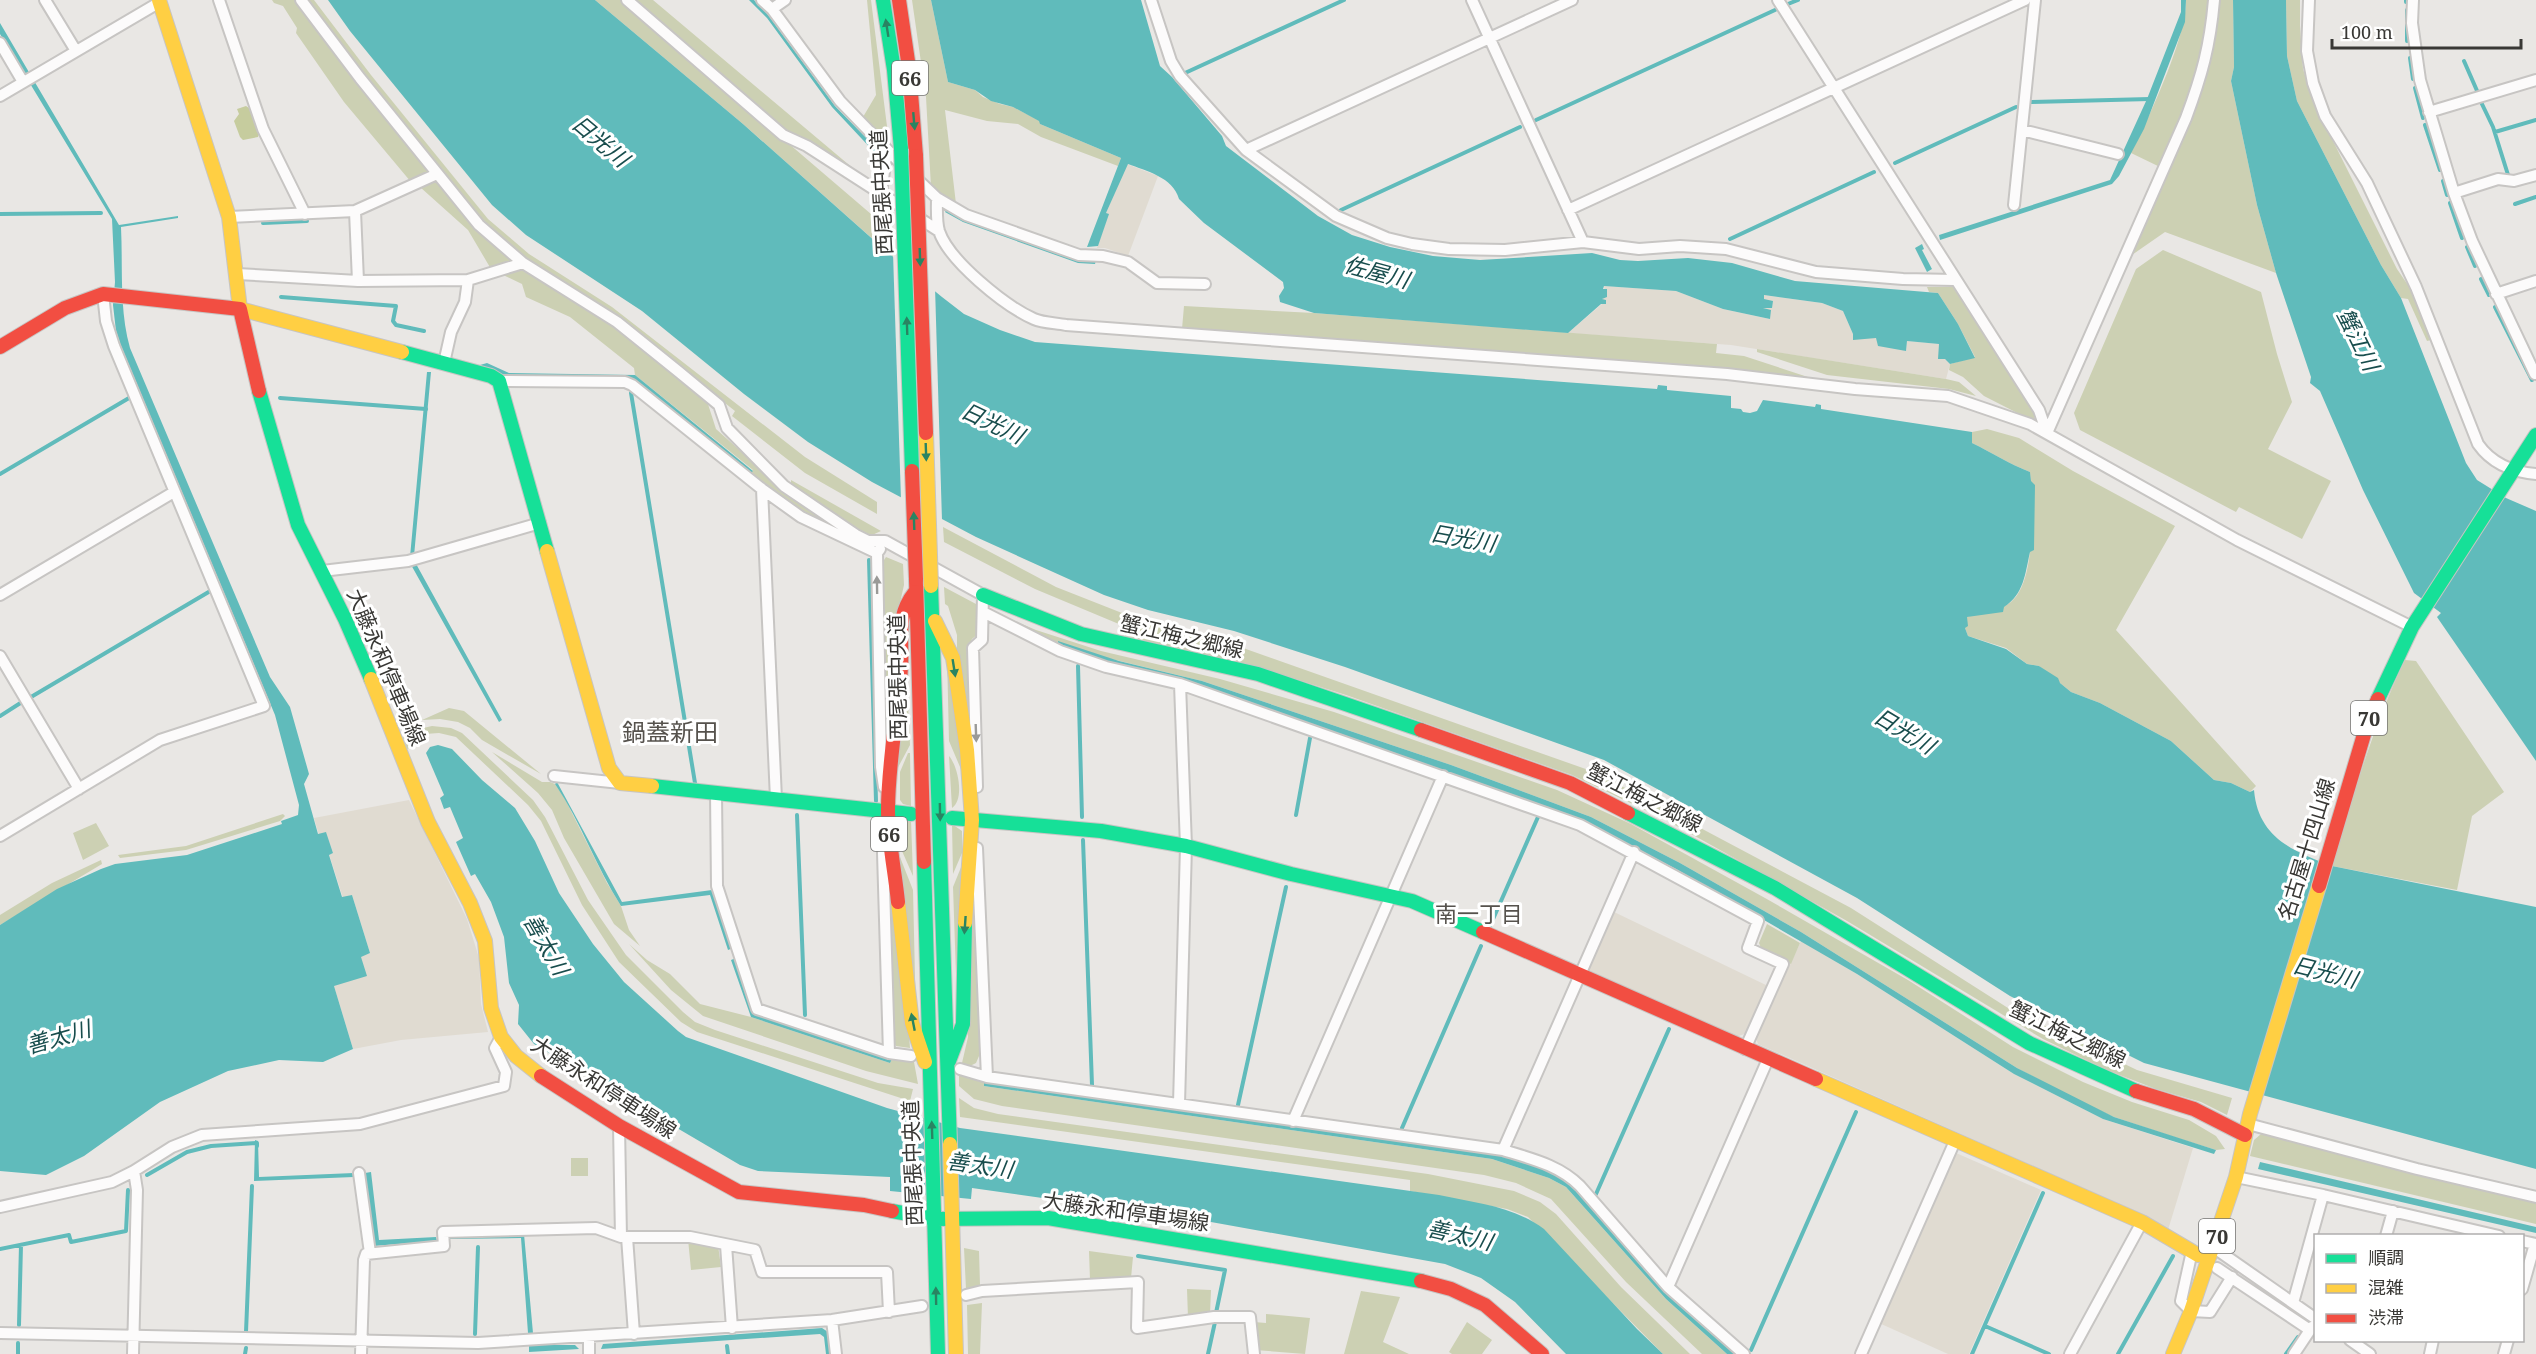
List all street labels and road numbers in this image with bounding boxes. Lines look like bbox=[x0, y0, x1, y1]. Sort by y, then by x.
road number: 66 bbox=[892, 61, 928, 95]
street label: 西尾張中央道 bbox=[864, 128, 898, 256]
street label: 大藤永和停車場線 bbox=[341, 584, 433, 750]
street label: 蟹江梅之郷線 bbox=[1117, 608, 1247, 664]
street label: 西尾張中央道 bbox=[882, 614, 912, 740]
road number: 70 bbox=[2351, 701, 2387, 735]
street label: 蟹江梅之郷線 bbox=[1583, 756, 1707, 838]
street label: 名古屋十四山線 bbox=[2271, 775, 2341, 923]
road number: 66 bbox=[871, 817, 907, 851]
street label: 蟹江梅之郷線 bbox=[2005, 994, 2131, 1074]
street label: 大藤永和停車場線 bbox=[526, 1030, 682, 1144]
street label: 西尾張中央道 bbox=[896, 1100, 928, 1226]
street label: 大藤永和停車場線 bbox=[1041, 1185, 1211, 1237]
road number: 70 bbox=[2199, 1219, 2235, 1253]

